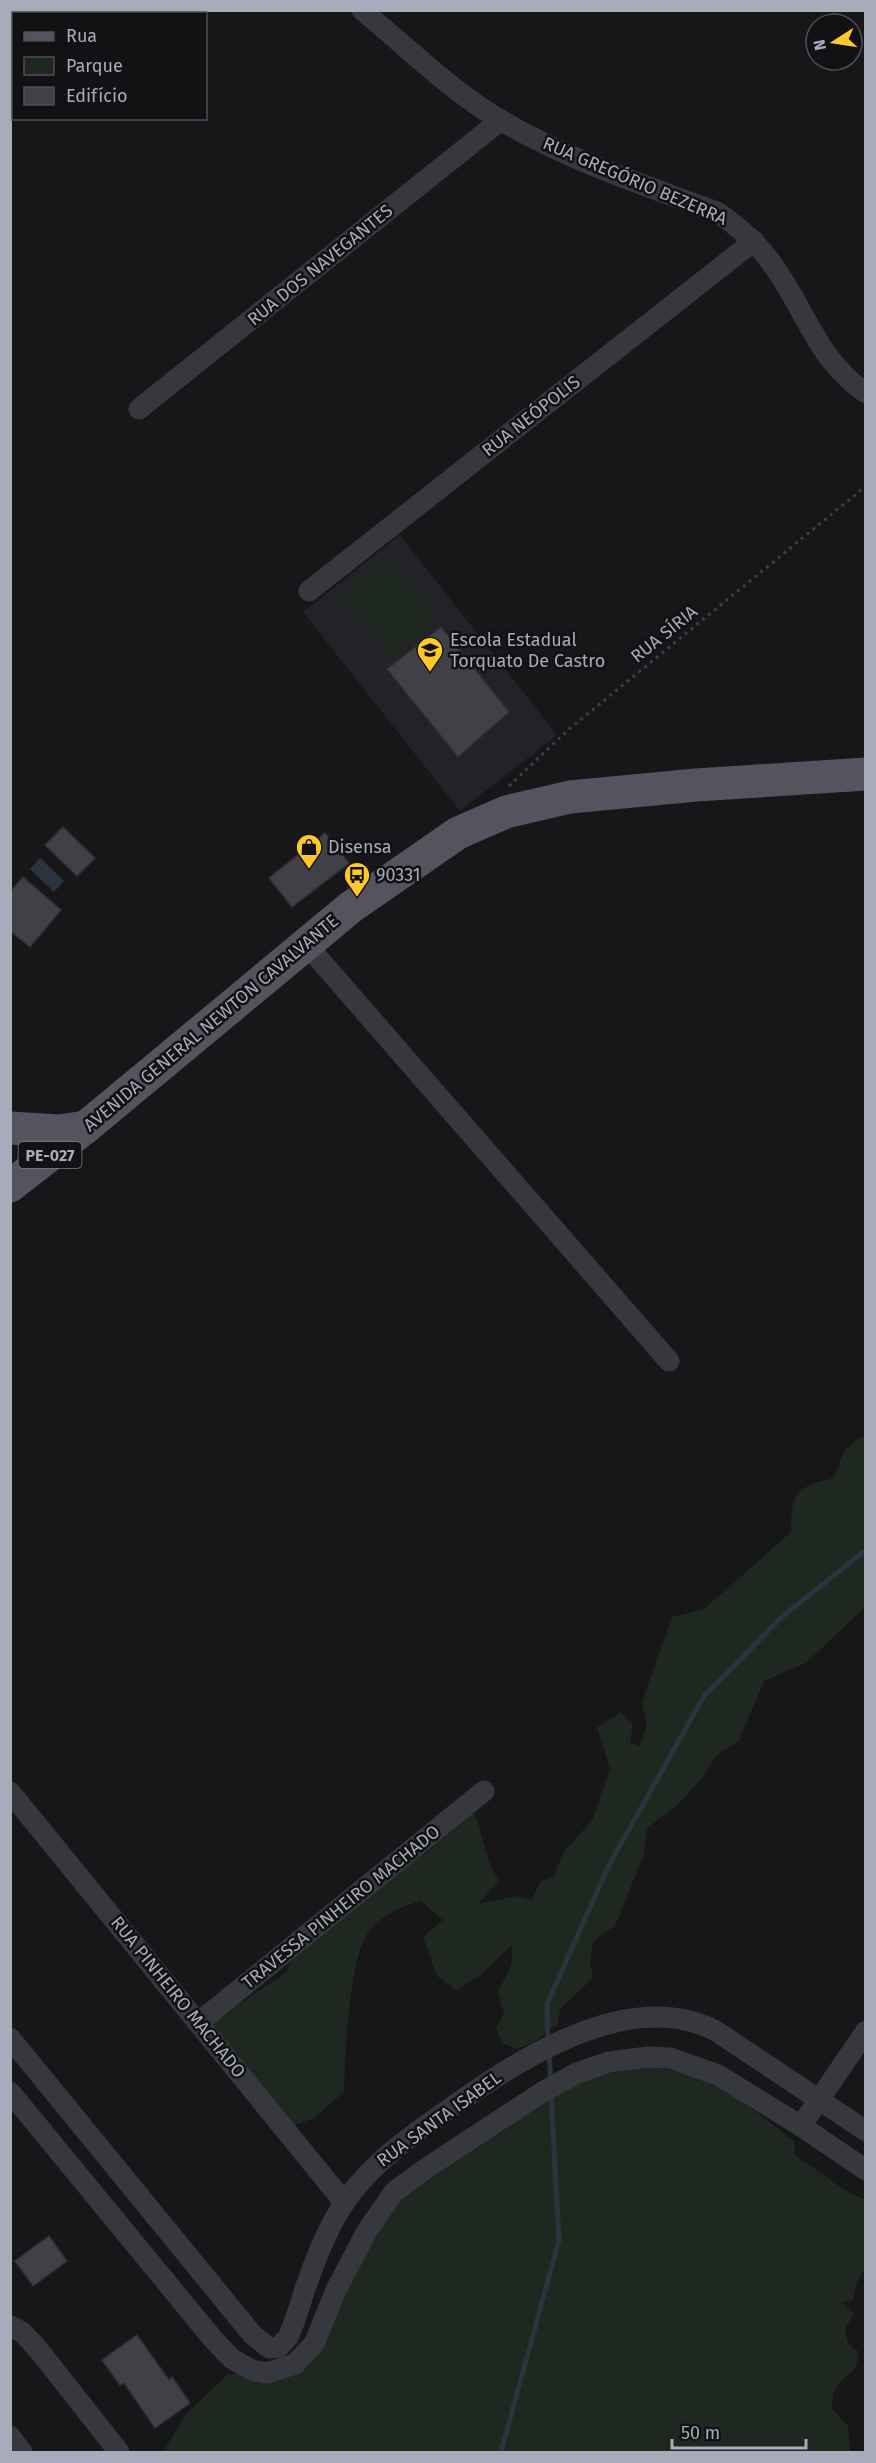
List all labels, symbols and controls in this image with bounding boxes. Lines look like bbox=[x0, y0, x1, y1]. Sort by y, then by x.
legend bbox=[12, 12, 207, 120]
north arrow bbox=[804, 12, 864, 72]
text: Rua bbox=[66, 25, 97, 47]
text: N bbox=[809, 38, 830, 52]
text: Parque bbox=[66, 55, 123, 77]
text: Edifício bbox=[66, 85, 128, 107]
street label: RUA GREGÓRIO BEZERRA bbox=[540, 132, 731, 230]
street label: RUA DOS NAVEGANTES bbox=[243, 200, 397, 330]
street label: RUA NEÓPOLIS bbox=[477, 371, 585, 461]
street label: RUA SÍRIA bbox=[626, 599, 702, 667]
place label: Escola Estadual Torquato De Castro bbox=[450, 629, 605, 672]
school or university icon: Escola Estadual Torquato De Castro bbox=[415, 635, 445, 673]
shop icon: Disensa bbox=[294, 832, 324, 870]
place label: Disensa bbox=[328, 836, 391, 858]
bus stop icon: 90331 bbox=[342, 860, 372, 898]
place label: 90331 bbox=[376, 864, 421, 886]
street label: AVENIDA GENERAL NEWTON CAVALVANTE bbox=[79, 910, 343, 1136]
road number: PE-027 bbox=[19, 1142, 82, 1168]
street label: TRAVESSA PINHEIRO MACHADO bbox=[238, 1820, 444, 1994]
street label: RUA PINHEIRO MACHADO bbox=[106, 1912, 250, 2082]
street label: RUA SANTA ISABEL bbox=[373, 2067, 505, 2171]
scale bar bbox=[672, 2412, 806, 2450]
text: 50 m bbox=[681, 2422, 720, 2444]

